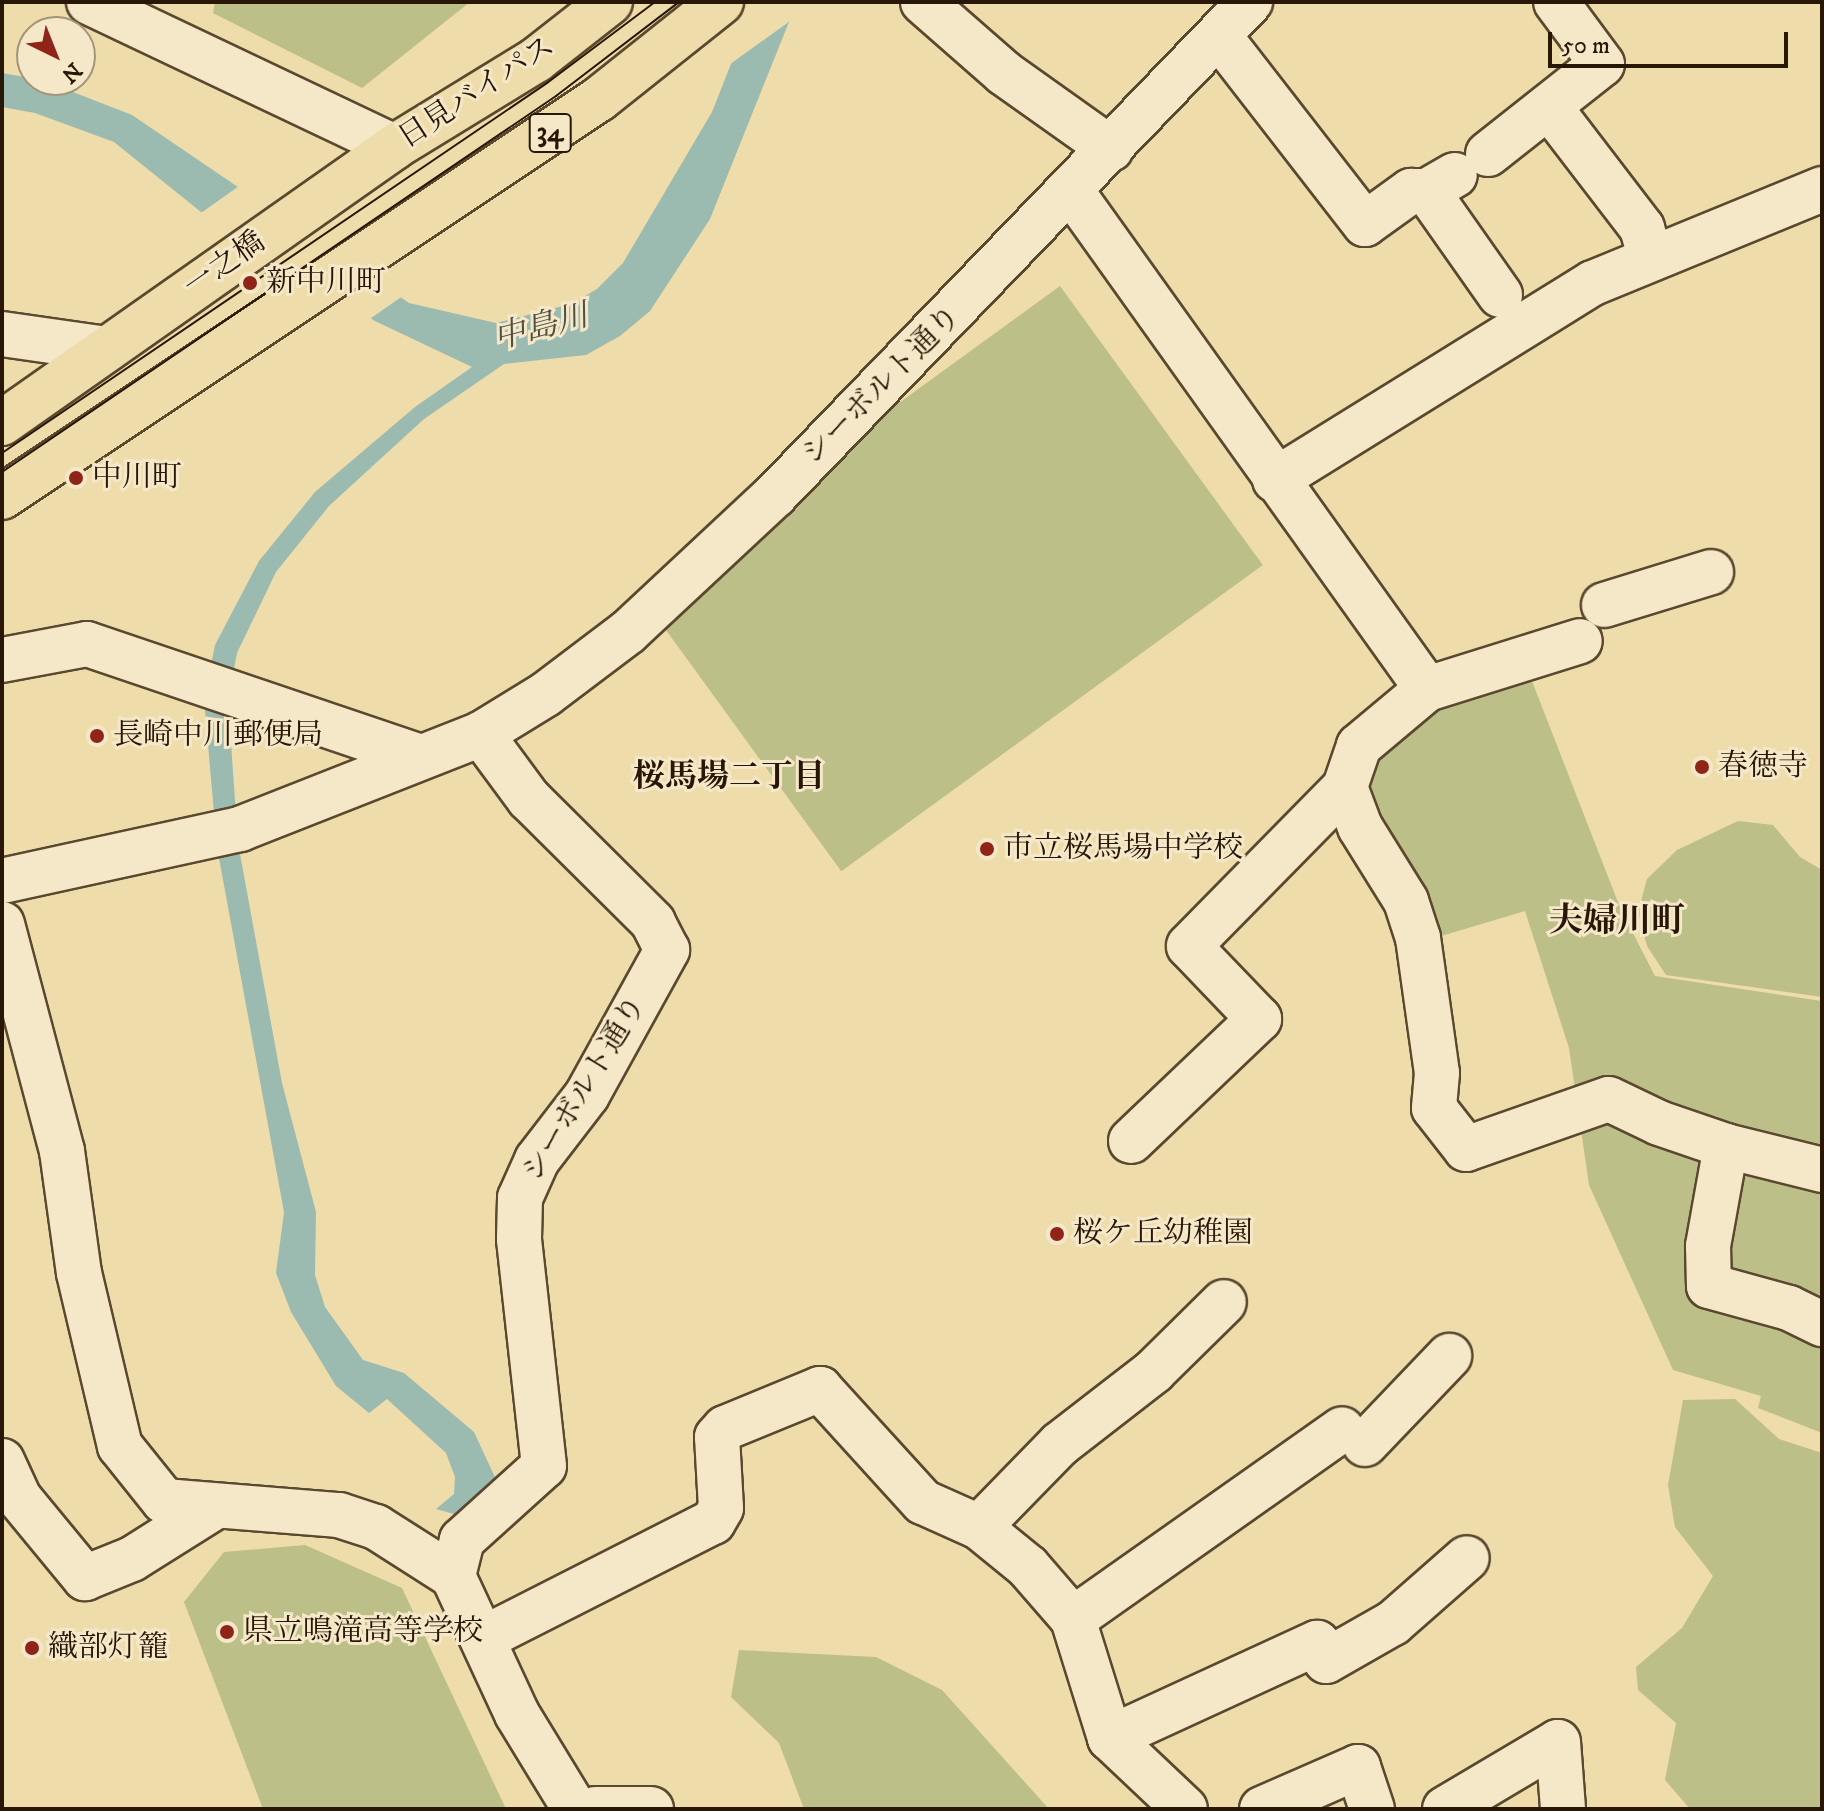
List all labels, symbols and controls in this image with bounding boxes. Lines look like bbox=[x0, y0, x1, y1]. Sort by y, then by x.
north arrow bbox=[16, 16, 96, 96]
scale bar bbox=[1552, 16, 1792, 66]
street label: 日見バイパス bbox=[392, 29, 562, 157]
text: 50 m bbox=[1562, 31, 1610, 61]
text: N bbox=[56, 56, 87, 88]
road number: 34 bbox=[528, 109, 572, 157]
street label: 一之橋 bbox=[178, 224, 272, 306]
place label: 新中川町 bbox=[266, 265, 386, 301]
marker: 新中川町 bbox=[241, 274, 259, 292]
water label: 中島川 bbox=[490, 297, 592, 359]
street label: シーボルト通り bbox=[795, 299, 969, 473]
place label: 中川町 bbox=[92, 460, 182, 496]
marker: 中川町 bbox=[67, 469, 85, 487]
place label: 長崎中川郵便局 bbox=[113, 718, 323, 754]
marker: 長崎中川郵便局 bbox=[88, 727, 106, 745]
place label: 春徳寺 bbox=[1718, 749, 1808, 785]
district label: 桜馬場二丁目 bbox=[633, 758, 825, 796]
marker: 春徳寺 bbox=[1693, 758, 1711, 776]
place label: 市立桜馬場中学校 bbox=[1003, 831, 1243, 867]
marker: 市立桜馬場中学校 bbox=[978, 840, 996, 858]
district label: 夫婦川町 bbox=[1549, 902, 1685, 942]
street label: シーボルト通り bbox=[515, 990, 655, 1188]
place label: 桜ケ丘幼稚園 bbox=[1073, 1216, 1253, 1252]
marker: 桜ケ丘幼稚園 bbox=[1048, 1225, 1066, 1243]
place label: 県立鳴滝高等学校 bbox=[243, 1614, 483, 1650]
marker: 県立鳴滝高等学校 bbox=[218, 1623, 236, 1641]
place label: 織部灯籠 bbox=[48, 1630, 168, 1666]
marker: 織部灯籠 bbox=[23, 1639, 41, 1657]

